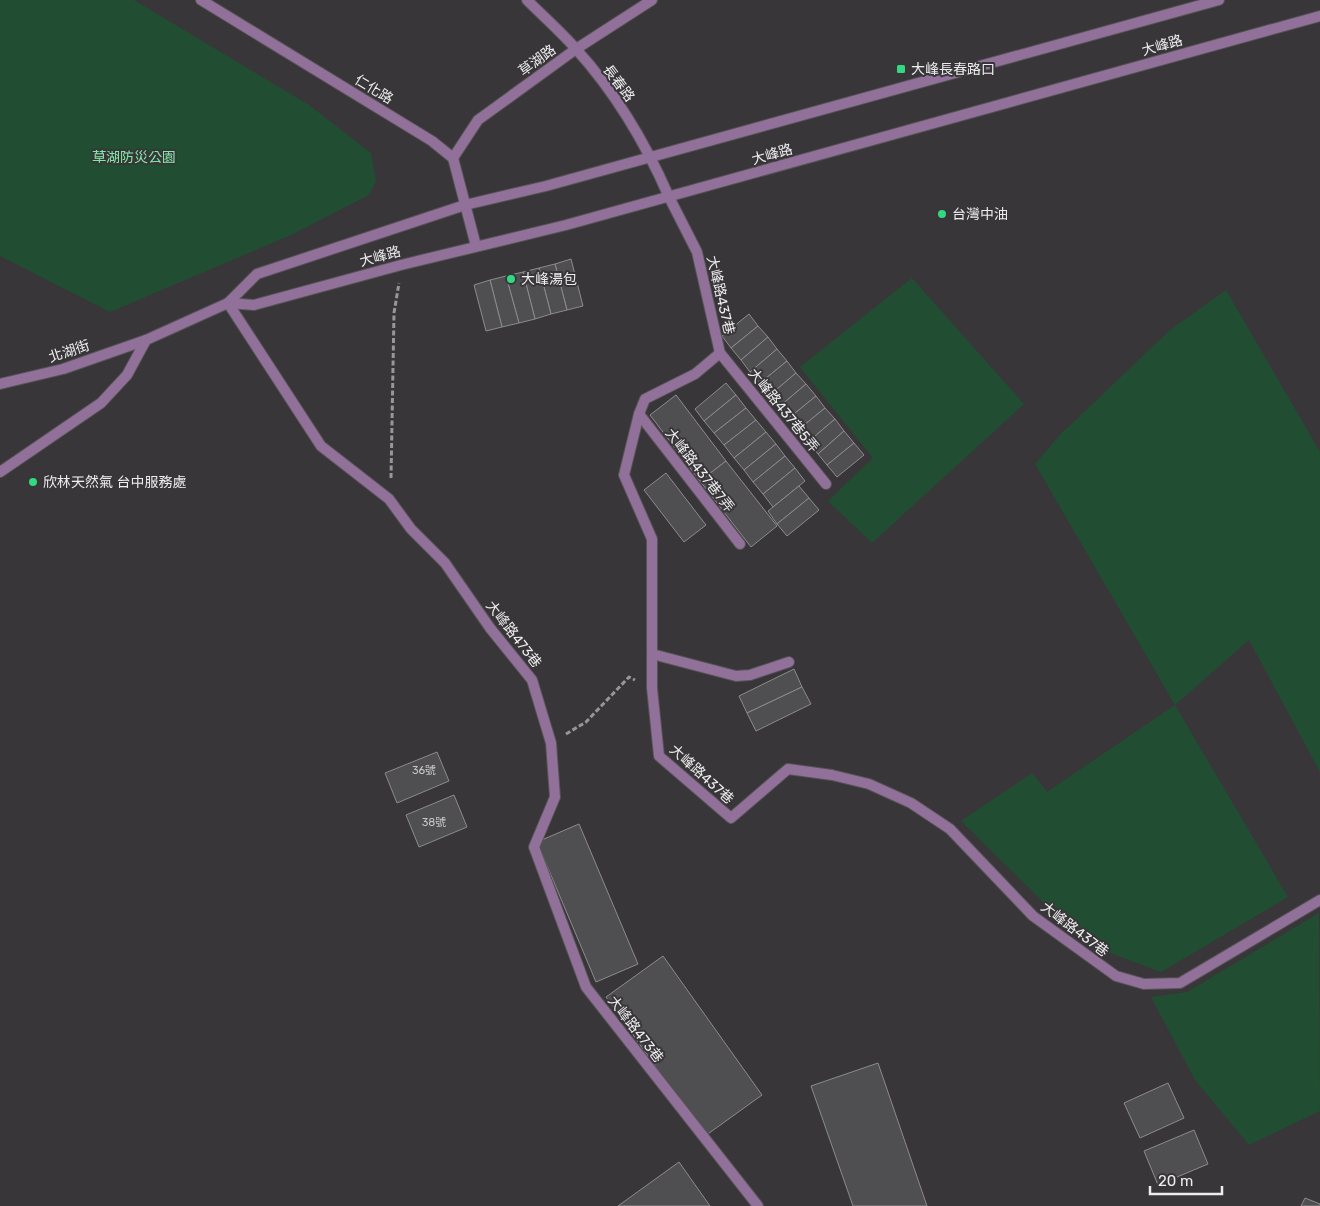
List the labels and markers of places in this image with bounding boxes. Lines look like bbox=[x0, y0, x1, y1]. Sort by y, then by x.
place label: 大峰長春路口 bbox=[911, 61, 995, 78]
marker: 大峰長春路口 bbox=[895, 63, 907, 75]
place label: 台灣中油 bbox=[952, 206, 1008, 223]
marker: 台灣中油 bbox=[936, 208, 948, 220]
place label: 大峰湯包 bbox=[521, 271, 577, 288]
marker: 大峰湯包 bbox=[505, 273, 517, 285]
place label: 欣林天然氣 台中服務處 bbox=[43, 474, 186, 491]
marker: 欣林天然氣 台中服務處 bbox=[27, 476, 39, 488]

